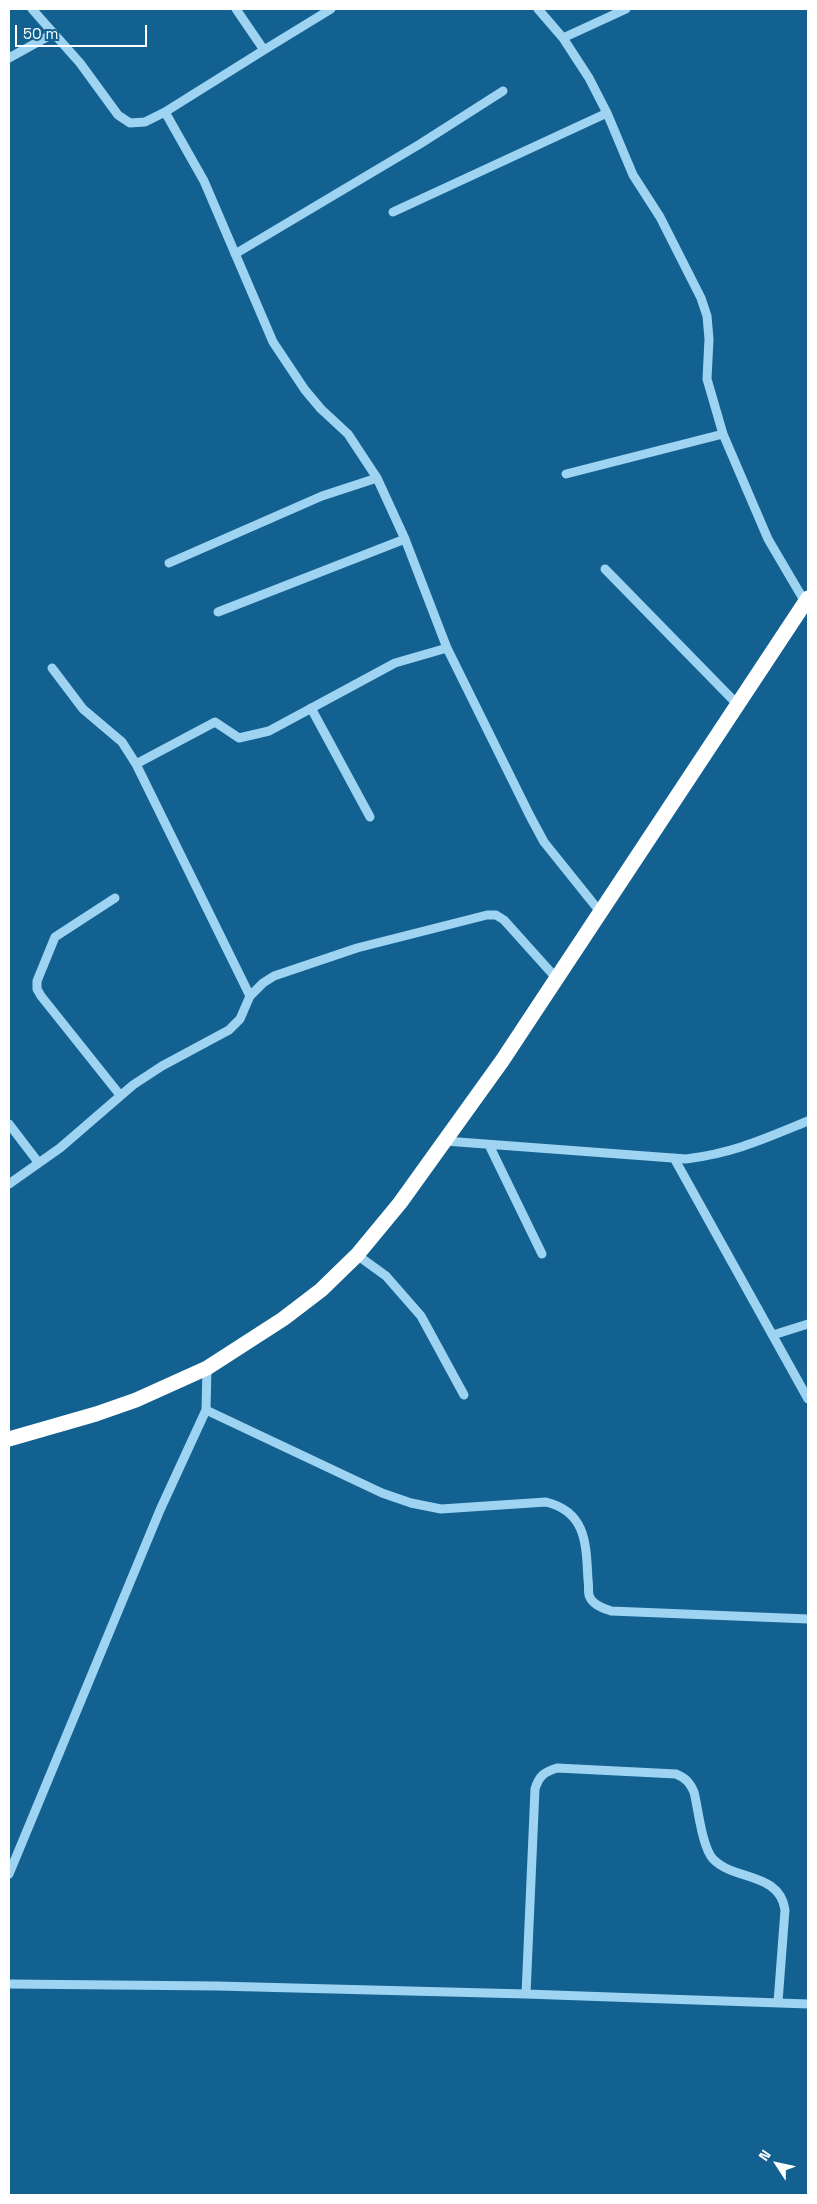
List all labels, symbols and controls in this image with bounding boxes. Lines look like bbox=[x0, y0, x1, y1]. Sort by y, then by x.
scale bar bbox=[18, 15, 150, 47]
text: 50 m bbox=[23, 24, 58, 43]
north arrow bbox=[752, 2139, 802, 2189]
text: N bbox=[755, 2146, 775, 2164]

